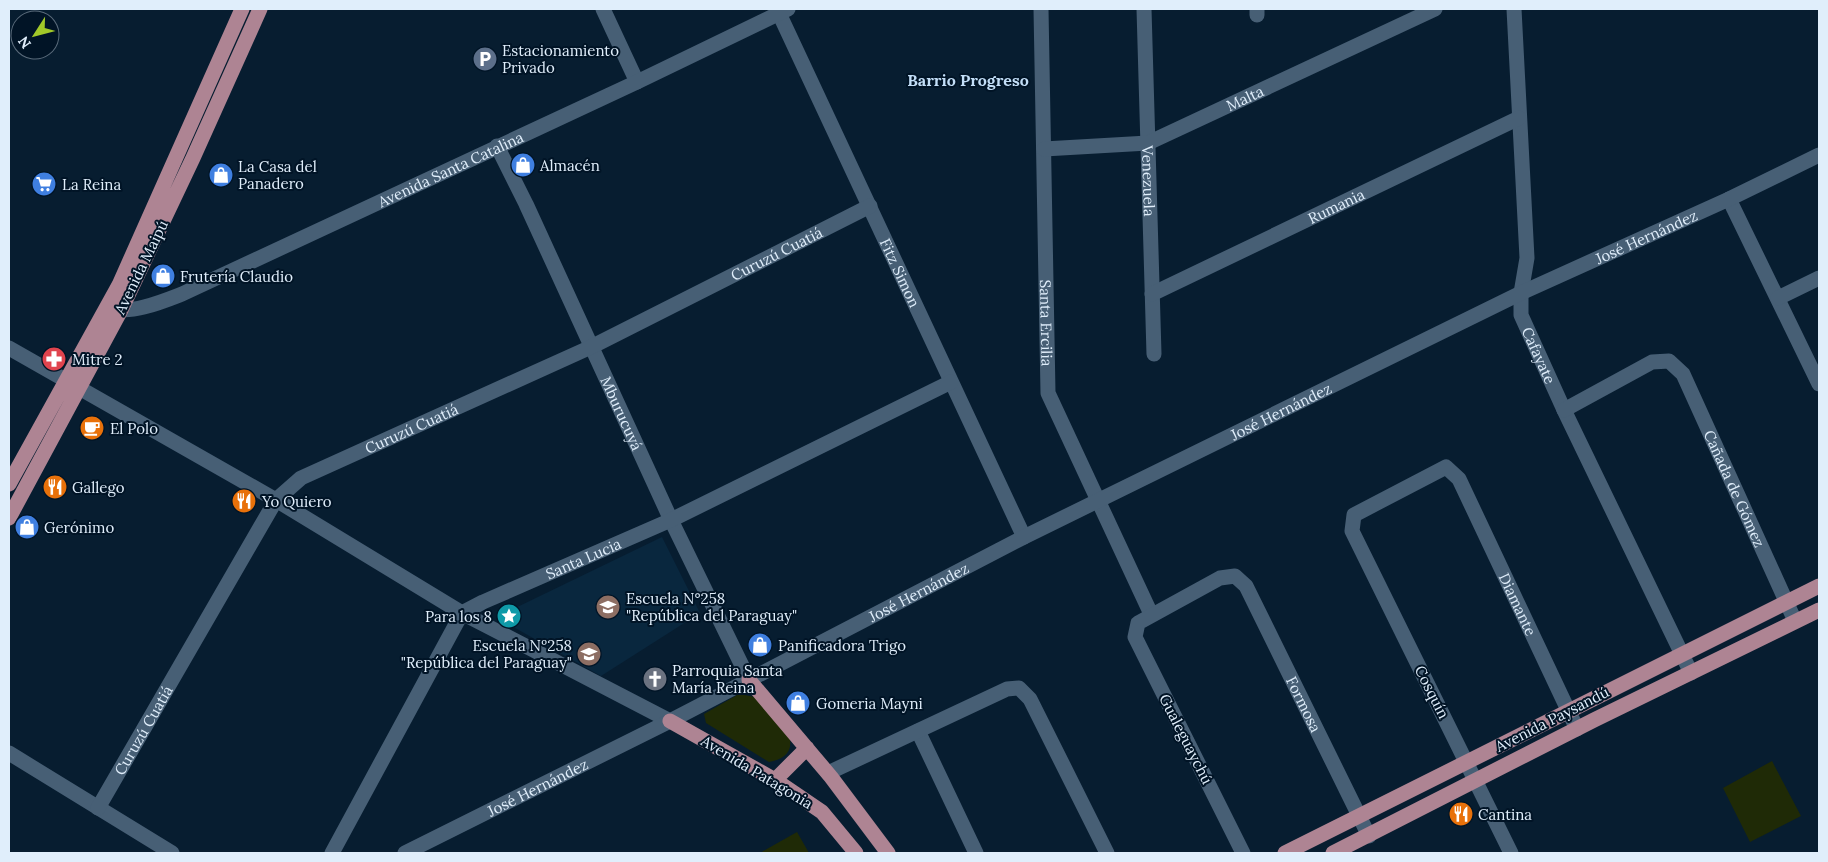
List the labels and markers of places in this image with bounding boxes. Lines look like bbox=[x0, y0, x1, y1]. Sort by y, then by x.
place label: Estacionamiento Privado bbox=[502, 41, 619, 77]
parking icon: Estacionamiento Privado bbox=[472, 46, 498, 72]
shop icon: Almacén bbox=[510, 152, 536, 178]
place label: Almacén bbox=[539, 156, 600, 175]
place label: La Casa del Panadero bbox=[238, 157, 317, 193]
shop icon: La Casa del Panadero bbox=[208, 162, 234, 188]
supermarket icon: La Reina bbox=[31, 171, 57, 197]
place label: La Reina bbox=[62, 175, 121, 194]
shop icon: Frutería Claudio bbox=[150, 263, 176, 289]
place label: Frutería Claudio bbox=[180, 267, 293, 286]
pharmacy icon: Mitre 2 bbox=[41, 346, 67, 372]
place label: Mitre 2 bbox=[72, 350, 123, 369]
cafe icon: El Polo bbox=[79, 415, 105, 441]
place label: El Polo bbox=[110, 419, 158, 438]
restaurant icon: Gallego bbox=[42, 474, 68, 500]
place label: Gallego bbox=[72, 478, 125, 497]
restaurant icon: Yo Quiero bbox=[231, 488, 257, 514]
place label: Yo Quiero bbox=[261, 492, 332, 511]
shop icon: Gerónimo bbox=[14, 514, 40, 540]
place label: Gerónimo bbox=[44, 518, 114, 537]
place label: Escuela N°258 "República del Paraguay" bbox=[626, 589, 797, 625]
school or university icon: Escuela N°258 "República del Paraguay" bbox=[595, 594, 621, 620]
place icon: Para los 8 bbox=[496, 603, 522, 629]
place label: Para los 8 bbox=[425, 607, 492, 626]
shop icon: Panificadora Trigo bbox=[747, 632, 773, 658]
place label: Escuela Nº258 "República del Paraguay" bbox=[401, 636, 572, 672]
place label: Panificadora Trigo bbox=[778, 636, 906, 655]
school or university icon: Escuela Nº258 "República del Paraguay" bbox=[576, 641, 602, 667]
place label: Parroquia Santa María Reina bbox=[672, 661, 783, 697]
church icon: Parroquia Santa María Reina bbox=[642, 666, 668, 692]
shop icon: Gomeria Mayni bbox=[785, 690, 811, 716]
place label: Gomeria Mayni bbox=[816, 694, 923, 713]
restaurant icon: Cantina bbox=[1448, 801, 1474, 827]
place label: Cantina bbox=[1478, 805, 1532, 824]

